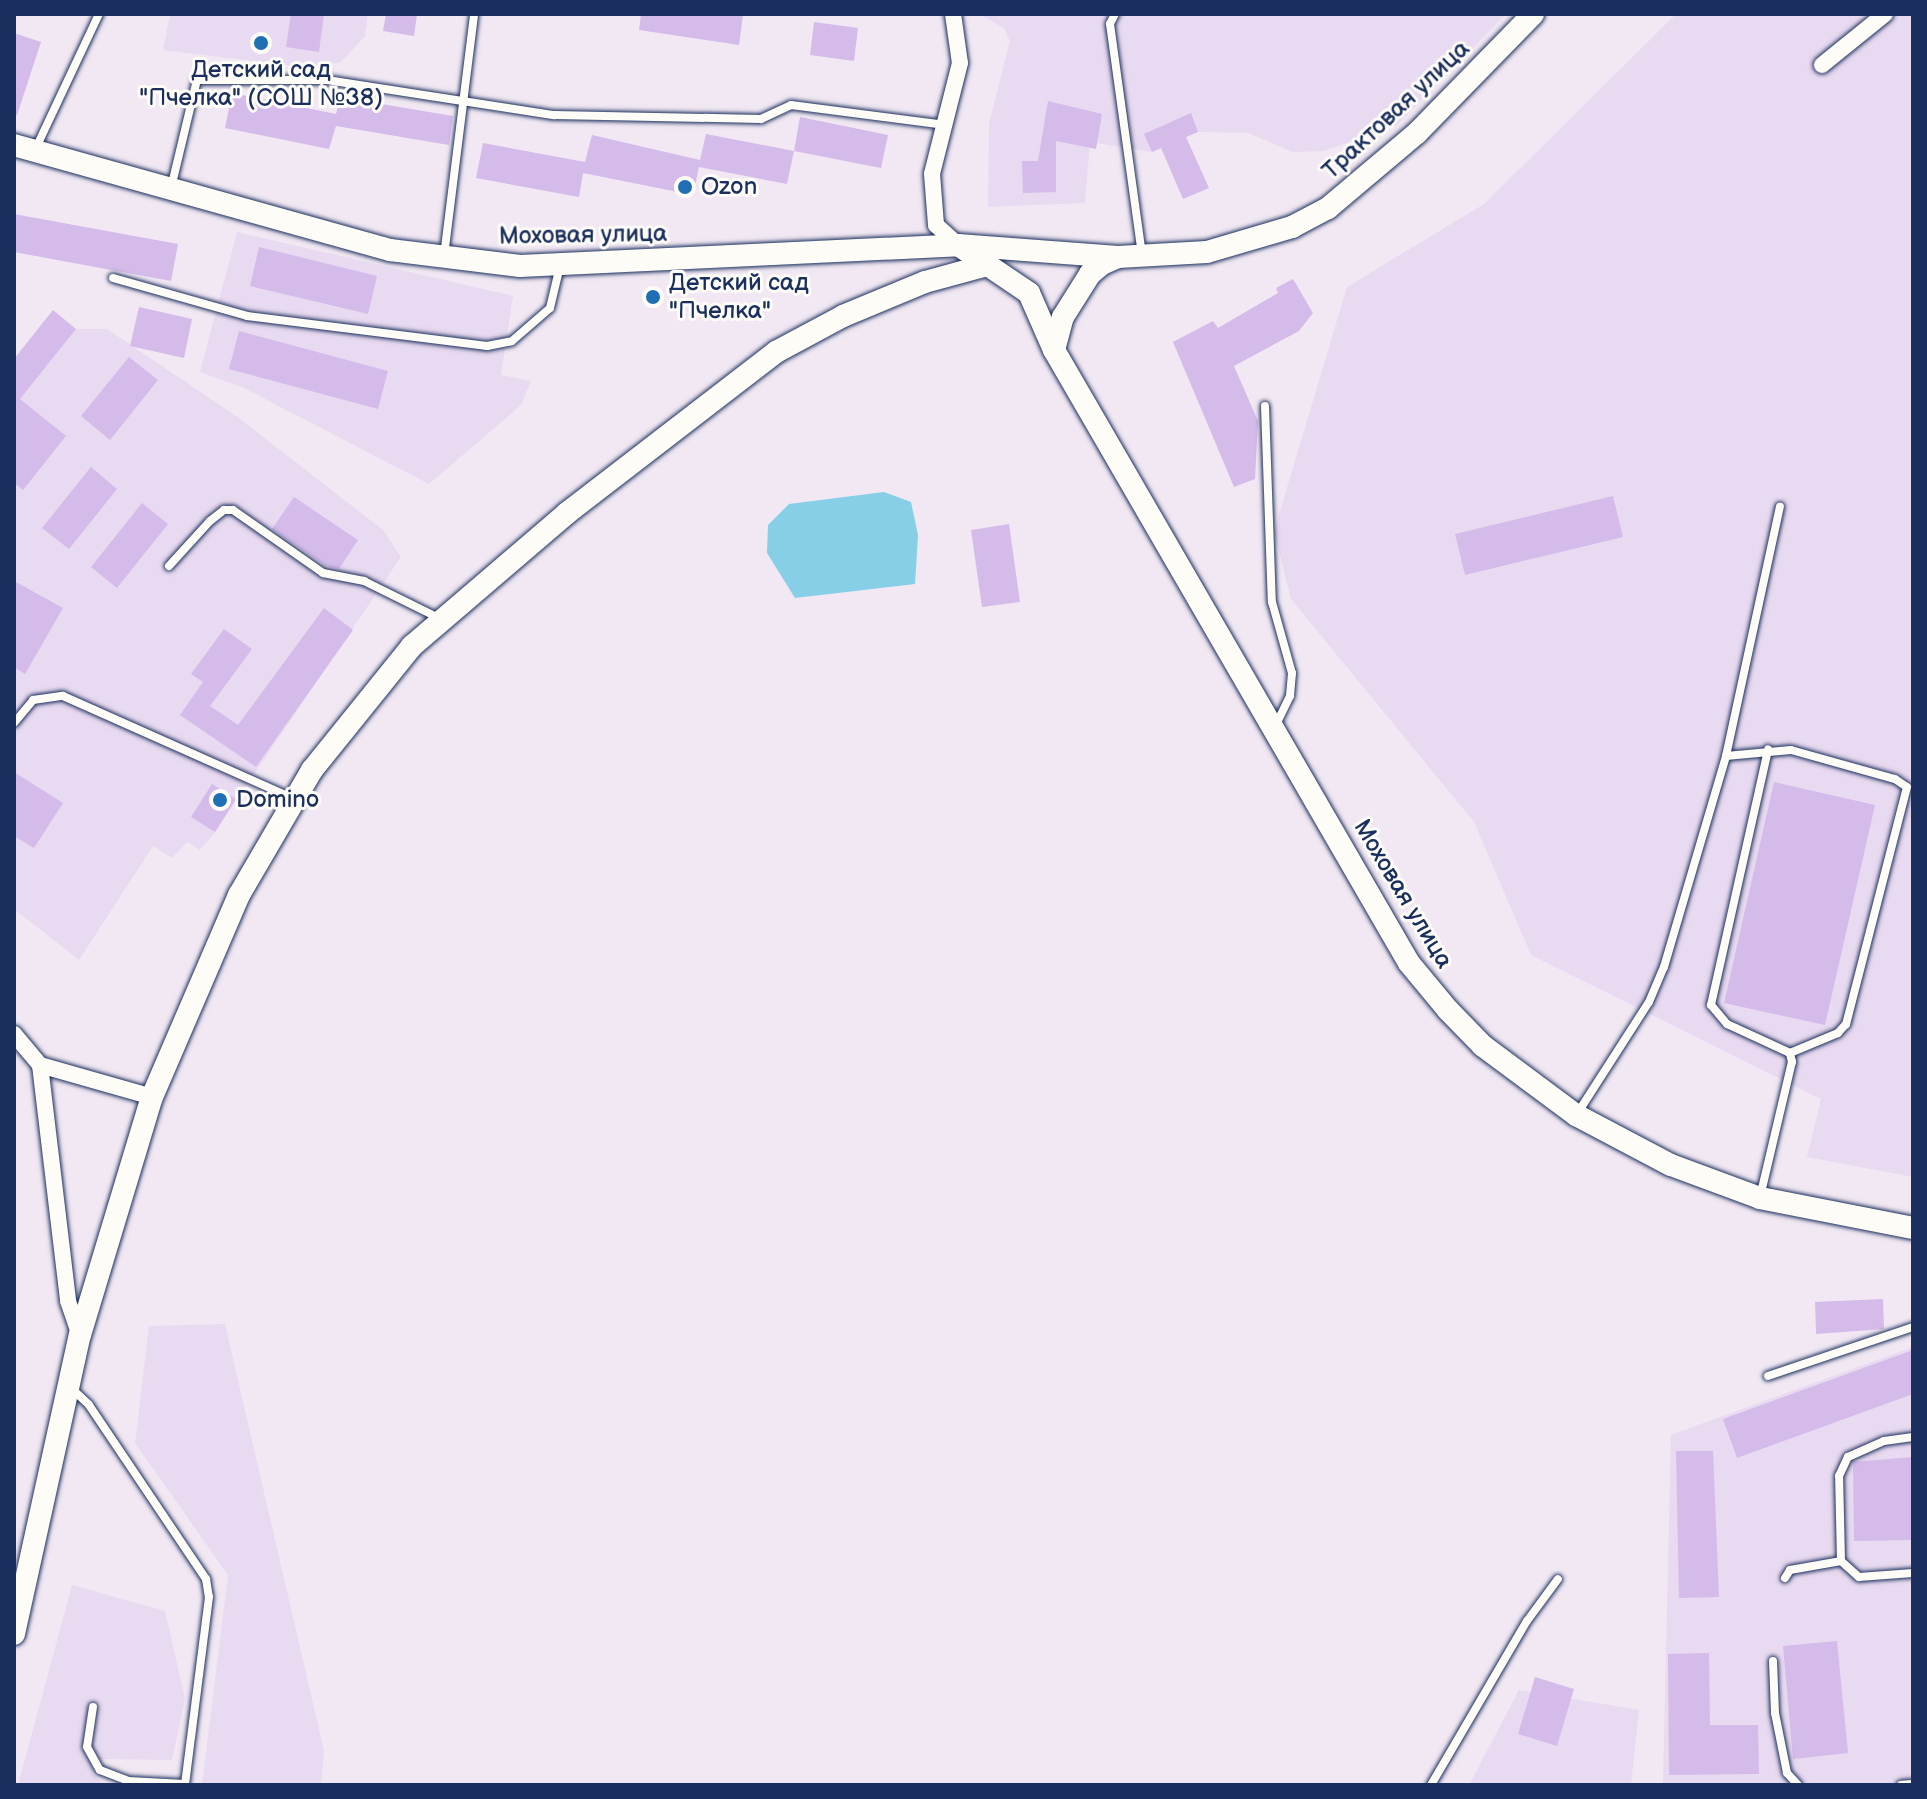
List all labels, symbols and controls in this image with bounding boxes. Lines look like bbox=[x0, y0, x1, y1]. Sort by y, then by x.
marker: Детский сад "Пчелка" (СОШ №38) bbox=[252, 34, 270, 52]
street label: Трактовая улица bbox=[1316, 34, 1476, 186]
place label: Детский сад "Пчелка" (СОШ №38) bbox=[139, 56, 383, 112]
place label: Ozon bbox=[701, 173, 757, 201]
marker: Ozon bbox=[676, 178, 694, 196]
street label: Моховая улица bbox=[499, 219, 667, 251]
place label: Детский сад "Пчелка" bbox=[669, 269, 809, 325]
marker: Детский сад "Пчелка" bbox=[644, 288, 662, 306]
place label: Domino bbox=[236, 786, 319, 814]
marker: Domino bbox=[211, 791, 229, 809]
street label: Моховая улица bbox=[1347, 814, 1459, 974]

